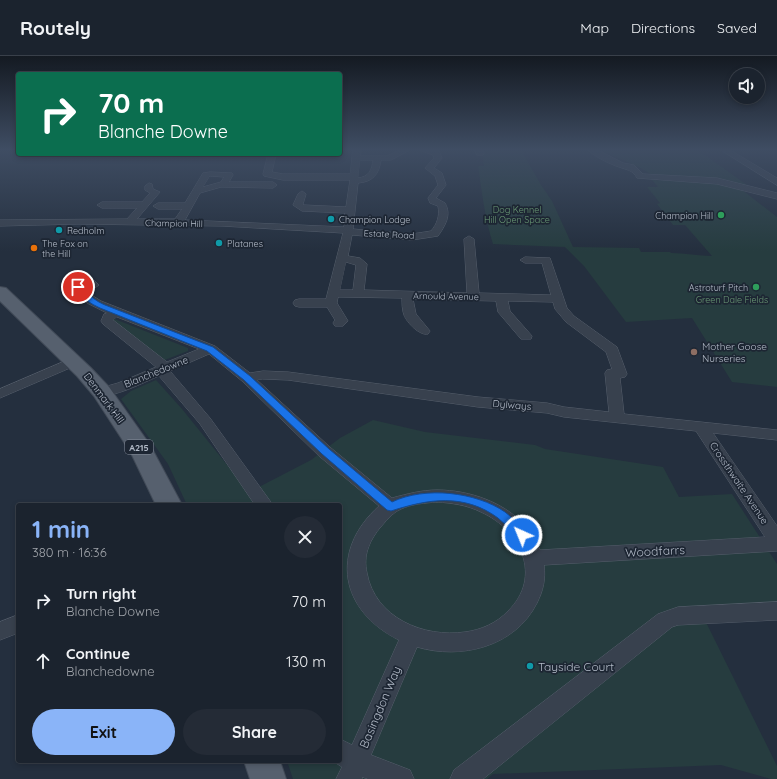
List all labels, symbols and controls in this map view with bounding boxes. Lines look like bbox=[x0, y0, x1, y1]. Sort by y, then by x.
text: Routely bbox=[20, 16, 91, 40]
text: Map bbox=[580, 19, 609, 37]
text: Directions bbox=[631, 19, 695, 37]
text: Saved bbox=[717, 19, 757, 37]
map controls bbox=[729, 68, 765, 104]
button: sound bbox=[729, 68, 765, 104]
text: 70 m bbox=[98, 85, 164, 120]
icon: right bbox=[32, 88, 84, 140]
text: Blanche Downe bbox=[98, 120, 228, 143]
park label: Dog Kennel Hill Open Space bbox=[484, 204, 550, 225]
place label: Champion Hill bbox=[655, 210, 713, 221]
marker: Champion Hill bbox=[716, 210, 726, 220]
marker: Champion Lodge bbox=[326, 214, 336, 224]
place label: Champion Lodge bbox=[339, 214, 410, 225]
street label: Champion Hill bbox=[145, 217, 203, 229]
marker: Redholm bbox=[54, 225, 64, 235]
place label: Redholm bbox=[67, 225, 104, 236]
street label: Estate Road bbox=[363, 227, 415, 241]
place label: The Fox on the Hill bbox=[42, 238, 88, 259]
marker: Platanes bbox=[214, 238, 224, 248]
place label: Platanes bbox=[227, 238, 263, 249]
marker: The Fox on the Hill bbox=[29, 243, 39, 253]
pin bbox=[61, 270, 95, 304]
icon: arrive bbox=[67, 276, 89, 298]
place label: Astroturf Pitch bbox=[689, 282, 748, 293]
marker: Astroturf Pitch bbox=[751, 282, 761, 292]
street label: Arnould Avenue bbox=[413, 290, 479, 302]
park label: Green Dale Fields bbox=[696, 294, 768, 305]
place label: Mother Goose Nurseries bbox=[702, 340, 767, 365]
marker: Mother Goose Nurseries bbox=[689, 347, 699, 357]
street label: Blanchedowne bbox=[122, 353, 190, 391]
street label: Denmark Hill bbox=[81, 370, 127, 426]
street label: Dylways bbox=[492, 397, 532, 413]
street label: Crossthwaite Avenue bbox=[707, 439, 772, 527]
road number: A215 bbox=[125, 440, 153, 454]
text: 1 min bbox=[32, 514, 90, 544]
position arrow bbox=[501, 514, 543, 556]
button: close bbox=[284, 516, 326, 558]
street label: Woodfarrs bbox=[625, 542, 686, 560]
text: 380 m · 16:36 bbox=[32, 544, 107, 560]
text: Turn right bbox=[66, 584, 137, 603]
icon: right bbox=[32, 590, 54, 612]
text: 70 m bbox=[292, 592, 326, 611]
text: Blanche Downe bbox=[66, 603, 160, 619]
text: Continue bbox=[66, 644, 130, 663]
icon: ahead bbox=[32, 650, 54, 672]
text: 130 m bbox=[286, 652, 326, 671]
place label: Tayside Court bbox=[538, 659, 614, 674]
marker: Tayside Court bbox=[525, 661, 535, 671]
text: Blanchedowne bbox=[66, 663, 155, 679]
street label: Basingdon Way bbox=[356, 664, 404, 750]
button: Exit bbox=[32, 709, 175, 755]
button: Share bbox=[183, 709, 326, 755]

